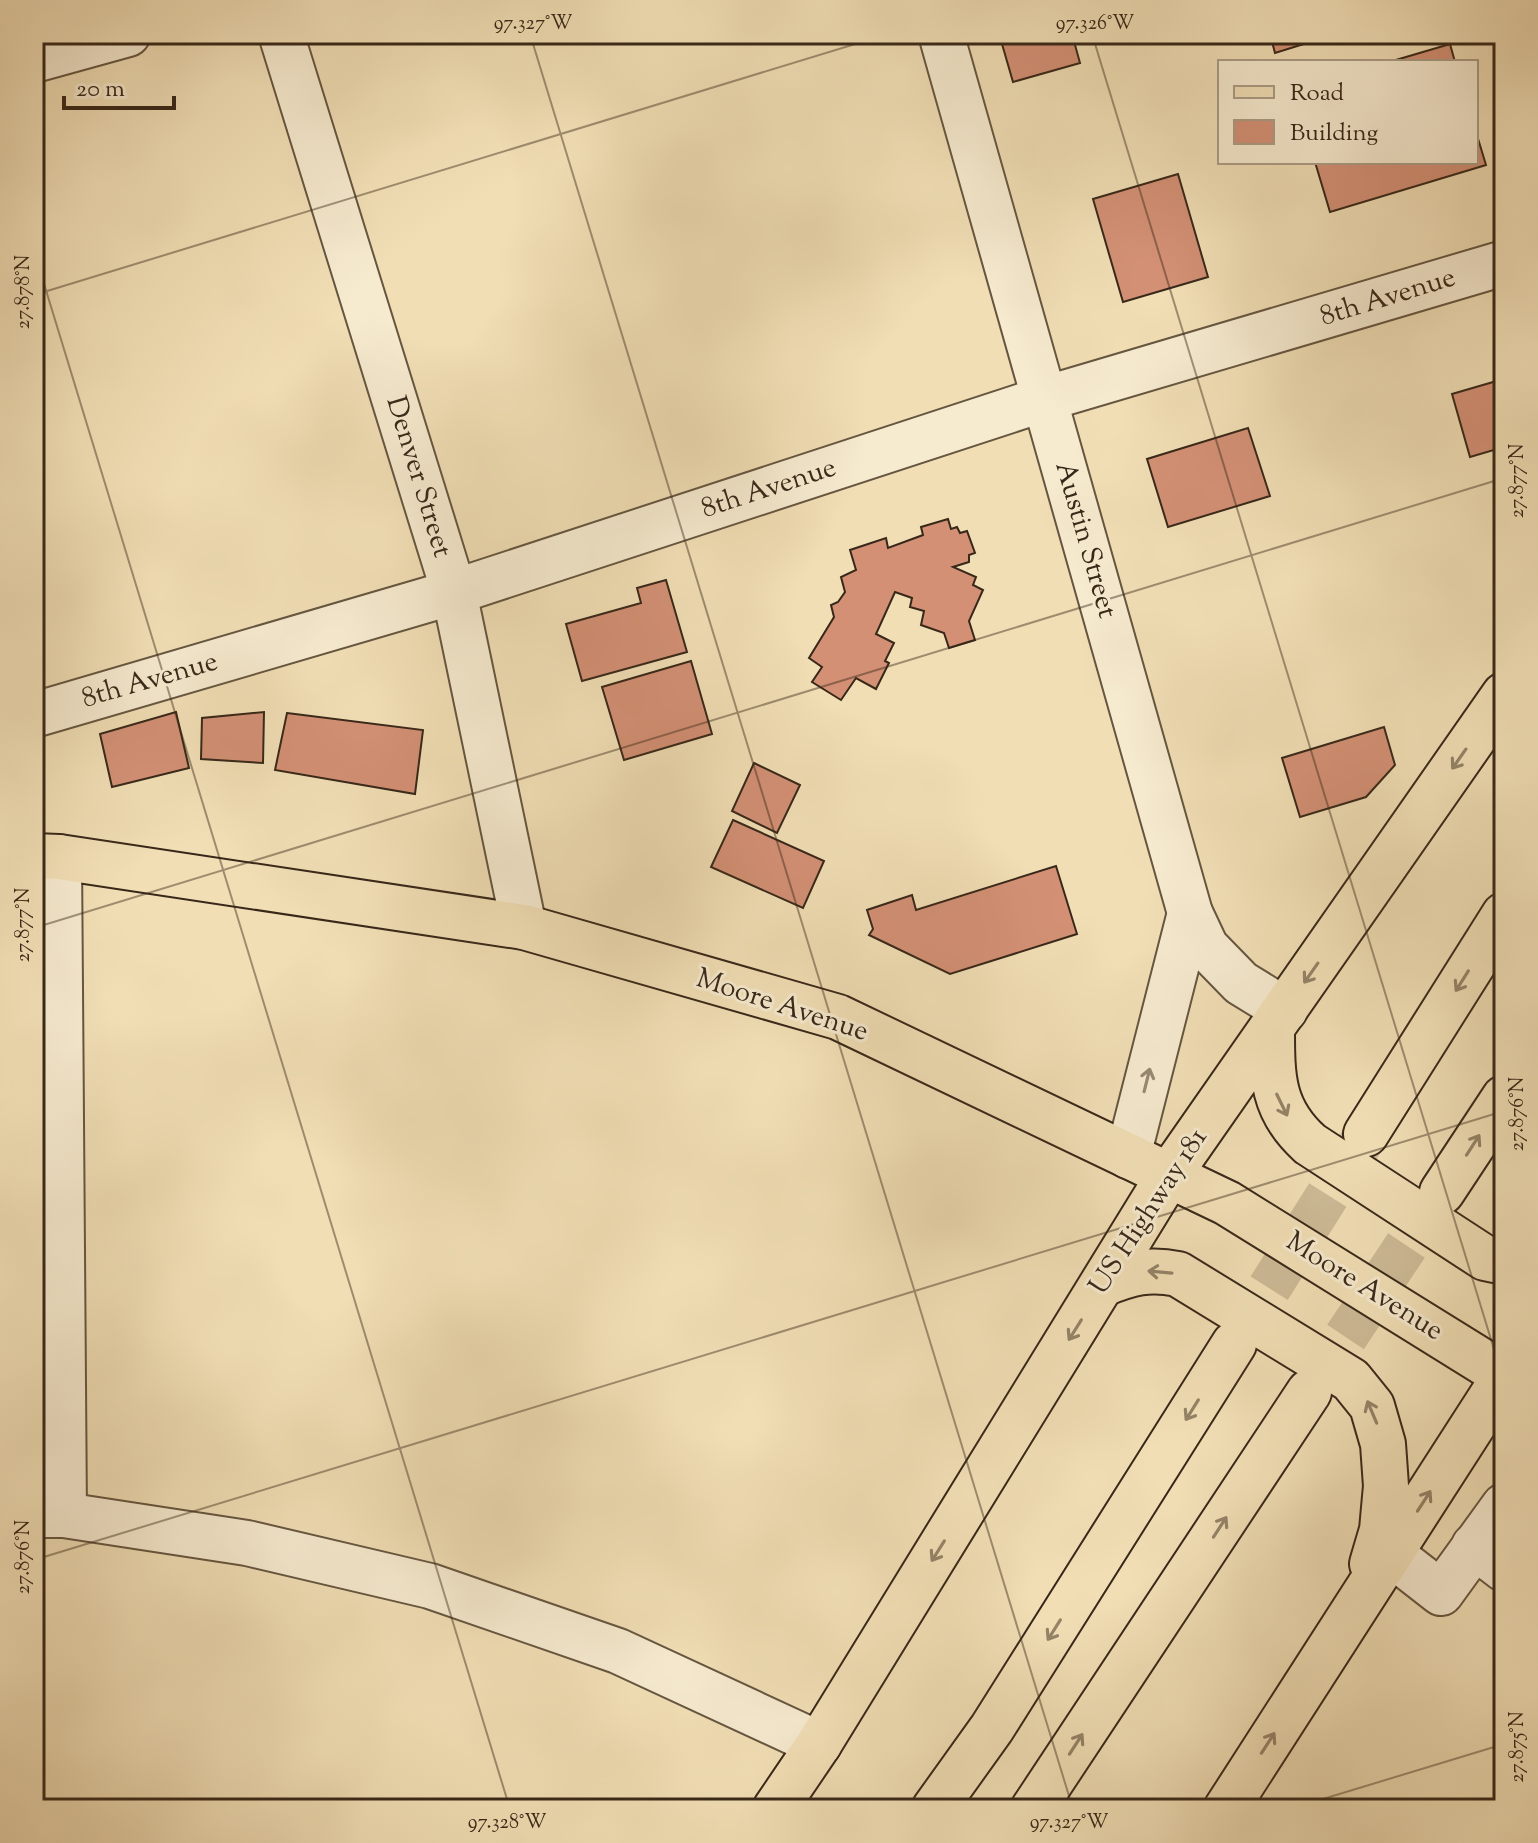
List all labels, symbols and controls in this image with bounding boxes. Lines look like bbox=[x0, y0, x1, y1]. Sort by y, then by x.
text: 97.327°W bbox=[494, 10, 572, 39]
text: 97.326°W bbox=[1056, 10, 1134, 39]
scale bar bbox=[64, 60, 174, 110]
legend bbox=[1218, 60, 1478, 164]
text: 20 m bbox=[76, 73, 125, 107]
text: Road bbox=[1290, 77, 1344, 111]
text: Building bbox=[1290, 117, 1379, 151]
text: 27.878°N bbox=[10, 255, 39, 329]
street label: 8th Avenue bbox=[1315, 258, 1461, 338]
street label: Denver Street bbox=[375, 391, 462, 563]
text: 27.877°N bbox=[1504, 444, 1533, 518]
street label: 8th Avenue bbox=[696, 448, 842, 530]
street label: Austin Street bbox=[1044, 457, 1127, 623]
street label: 8th Avenue bbox=[77, 643, 223, 719]
one-way arrow bbox=[1451, 748, 1467, 770]
text: 27.877°N bbox=[10, 888, 39, 962]
street label: Moore Avenue bbox=[691, 959, 873, 1053]
one-way arrow bbox=[1303, 961, 1319, 983]
one-way arrow bbox=[1454, 969, 1470, 992]
one-way arrow bbox=[1141, 1068, 1156, 1094]
text: 27.876°N bbox=[1504, 1077, 1533, 1151]
one-way arrow bbox=[1275, 1093, 1290, 1117]
street label: US Highway 181 bbox=[1080, 1121, 1218, 1303]
one-way arrow bbox=[1465, 1134, 1481, 1157]
street label: Moore Avenue bbox=[1277, 1223, 1451, 1351]
one-way arrow bbox=[1147, 1264, 1174, 1279]
one-way arrow bbox=[1066, 1318, 1083, 1340]
one-way arrow bbox=[1184, 1398, 1200, 1421]
one-way arrow bbox=[1363, 1401, 1378, 1425]
one-way arrow bbox=[1416, 1491, 1433, 1513]
one-way arrow bbox=[1212, 1516, 1228, 1539]
text: 27.876°N bbox=[10, 1520, 39, 1594]
one-way arrow bbox=[930, 1539, 946, 1562]
one-way arrow bbox=[1045, 1618, 1061, 1641]
text: 27.875°N bbox=[1504, 1711, 1533, 1783]
one-way arrow bbox=[1069, 1733, 1085, 1756]
one-way arrow bbox=[1260, 1733, 1277, 1755]
text: 97.328°W bbox=[468, 1809, 546, 1838]
text: 97.327°W bbox=[1030, 1809, 1108, 1838]

